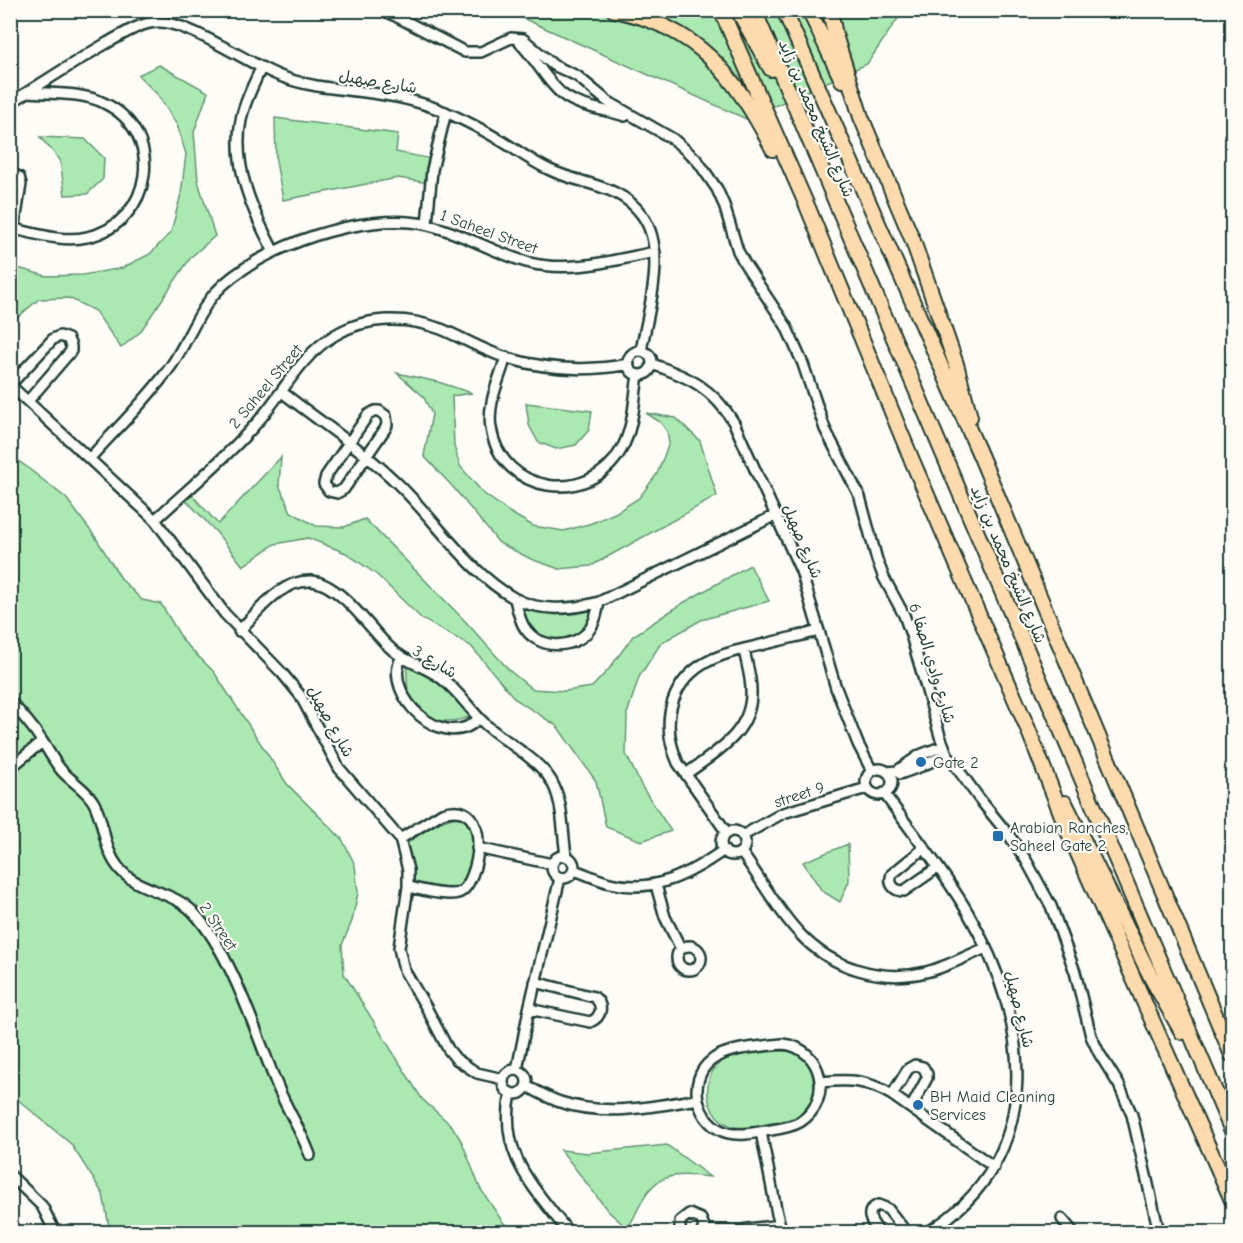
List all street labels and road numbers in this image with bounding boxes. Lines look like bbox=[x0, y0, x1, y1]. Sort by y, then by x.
street label: شارع الشيخ محمد بن زايد bbox=[773, 37, 857, 201]
street label: شارع صهيل bbox=[337, 67, 418, 99]
street label: 1 Saheel Street bbox=[438, 206, 540, 258]
street label: 2 Saheel Street bbox=[225, 341, 306, 432]
street label: شارع الشيخ محمد بن زايد bbox=[965, 483, 1049, 647]
street label: شارع صهيل bbox=[777, 502, 826, 582]
street label: شارع وادي الصفا 6 bbox=[903, 601, 959, 726]
street label: 3 شارع bbox=[408, 642, 460, 684]
street label: شارع صهيل bbox=[301, 683, 357, 761]
street label: street 9 bbox=[772, 778, 827, 812]
street label: 2 Street bbox=[196, 899, 241, 954]
street label: شارع صهيل bbox=[999, 969, 1037, 1050]

